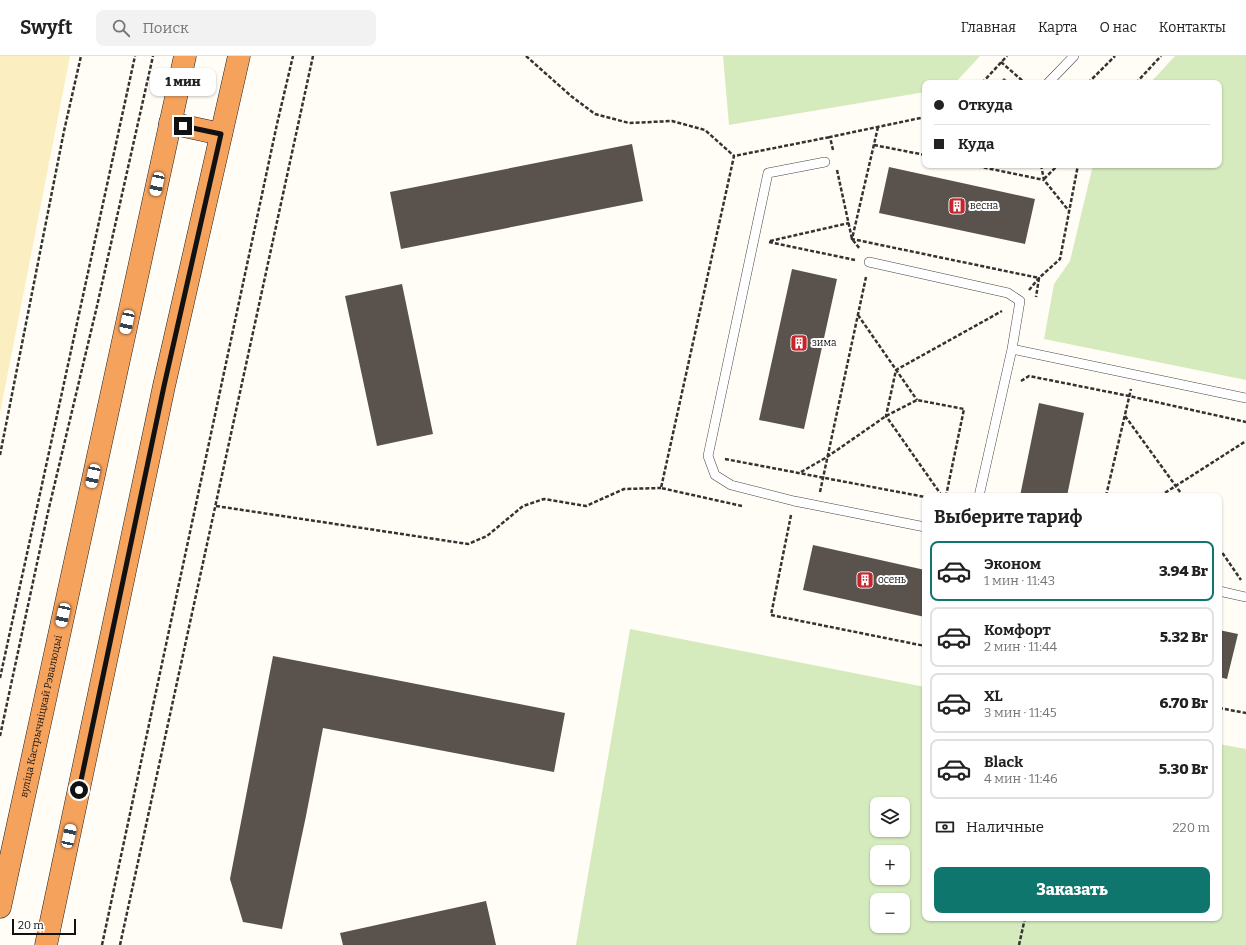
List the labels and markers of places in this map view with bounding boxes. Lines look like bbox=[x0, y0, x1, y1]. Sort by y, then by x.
building icon: весна bbox=[947, 196, 967, 216]
place label: весна bbox=[970, 200, 999, 212]
building icon: зима bbox=[789, 333, 809, 353]
place label: зима bbox=[812, 337, 837, 349]
building icon: осень bbox=[855, 570, 875, 590]
place label: осень bbox=[878, 574, 906, 586]

